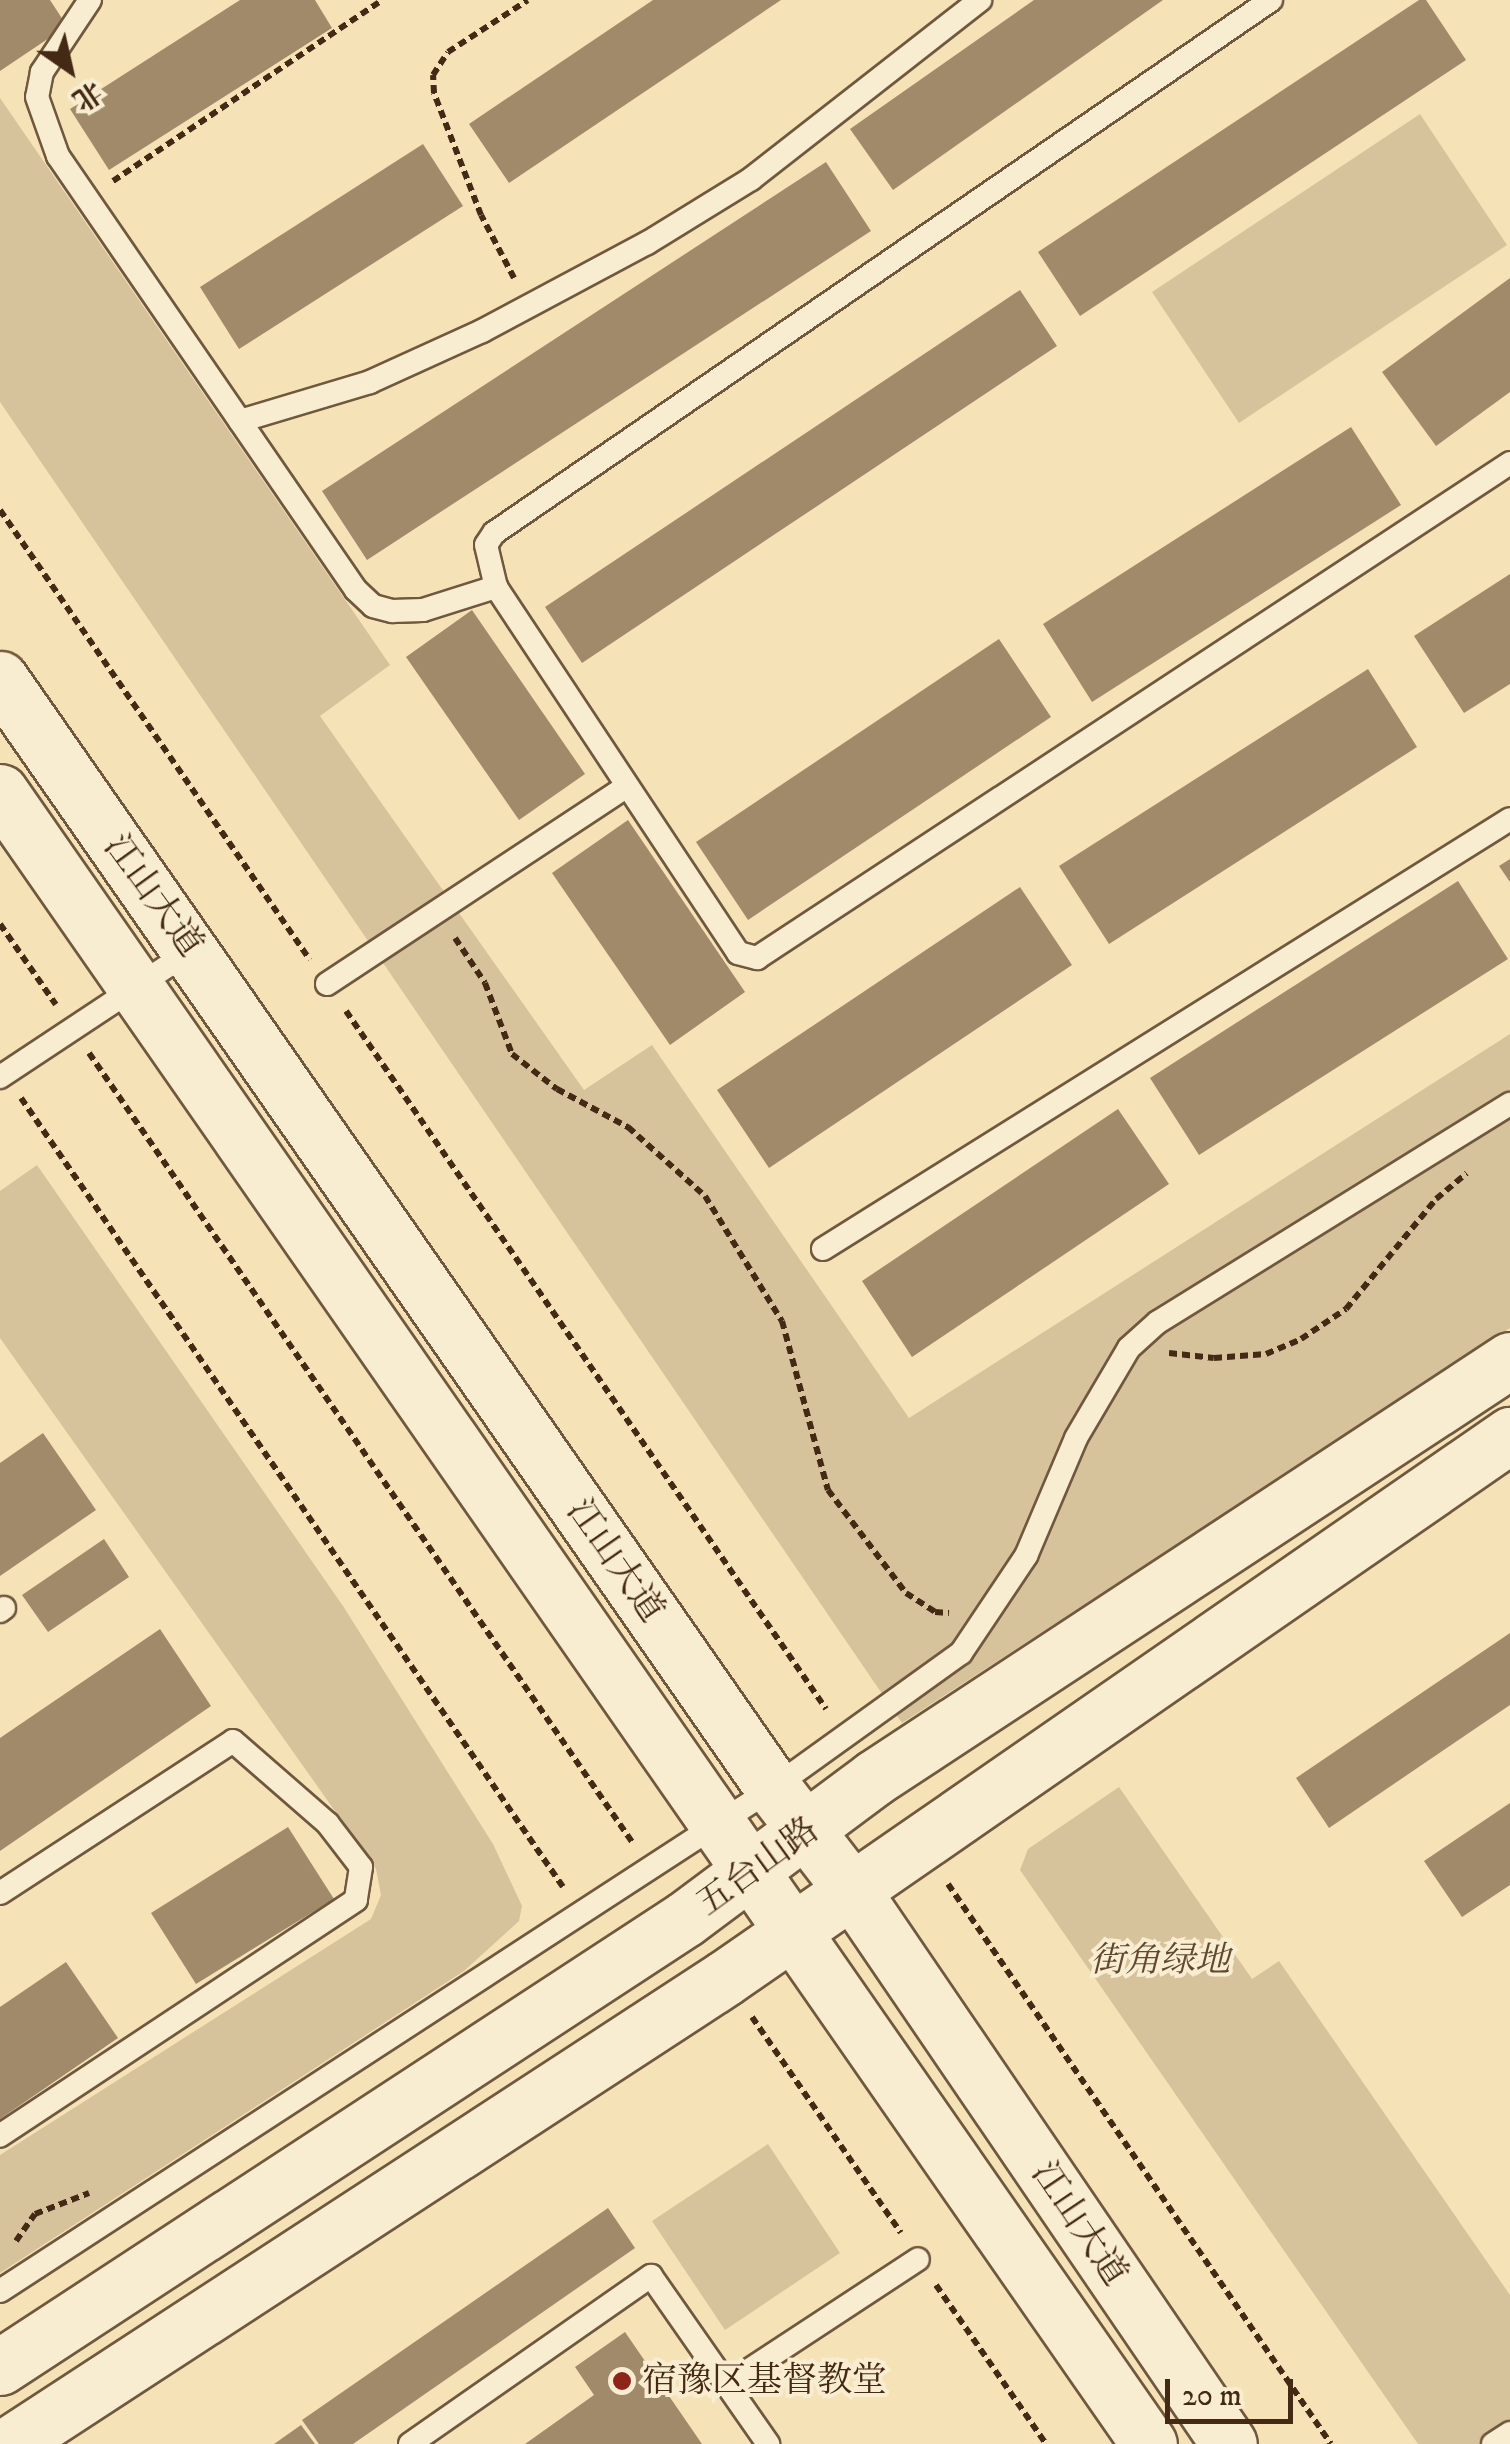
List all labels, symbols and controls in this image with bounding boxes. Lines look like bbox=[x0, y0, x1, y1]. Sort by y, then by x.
north arrow bbox=[20, 20, 120, 120]
text: 北 bbox=[66, 73, 108, 118]
street label: 江山大道 bbox=[95, 827, 211, 965]
street label: 江山大道 bbox=[558, 1492, 672, 1630]
street label: 五台山路 bbox=[689, 1809, 827, 1925]
park label: 街角绿地 bbox=[1090, 1940, 1230, 1982]
street label: 江山大道 bbox=[1022, 2154, 1136, 2294]
scale bar bbox=[1170, 2359, 1298, 2421]
place label: 宿豫区基督教堂 bbox=[642, 2360, 887, 2402]
marker: 宿豫区基督教堂 bbox=[611, 2370, 633, 2392]
text: 20 m bbox=[1182, 2378, 1242, 2415]

